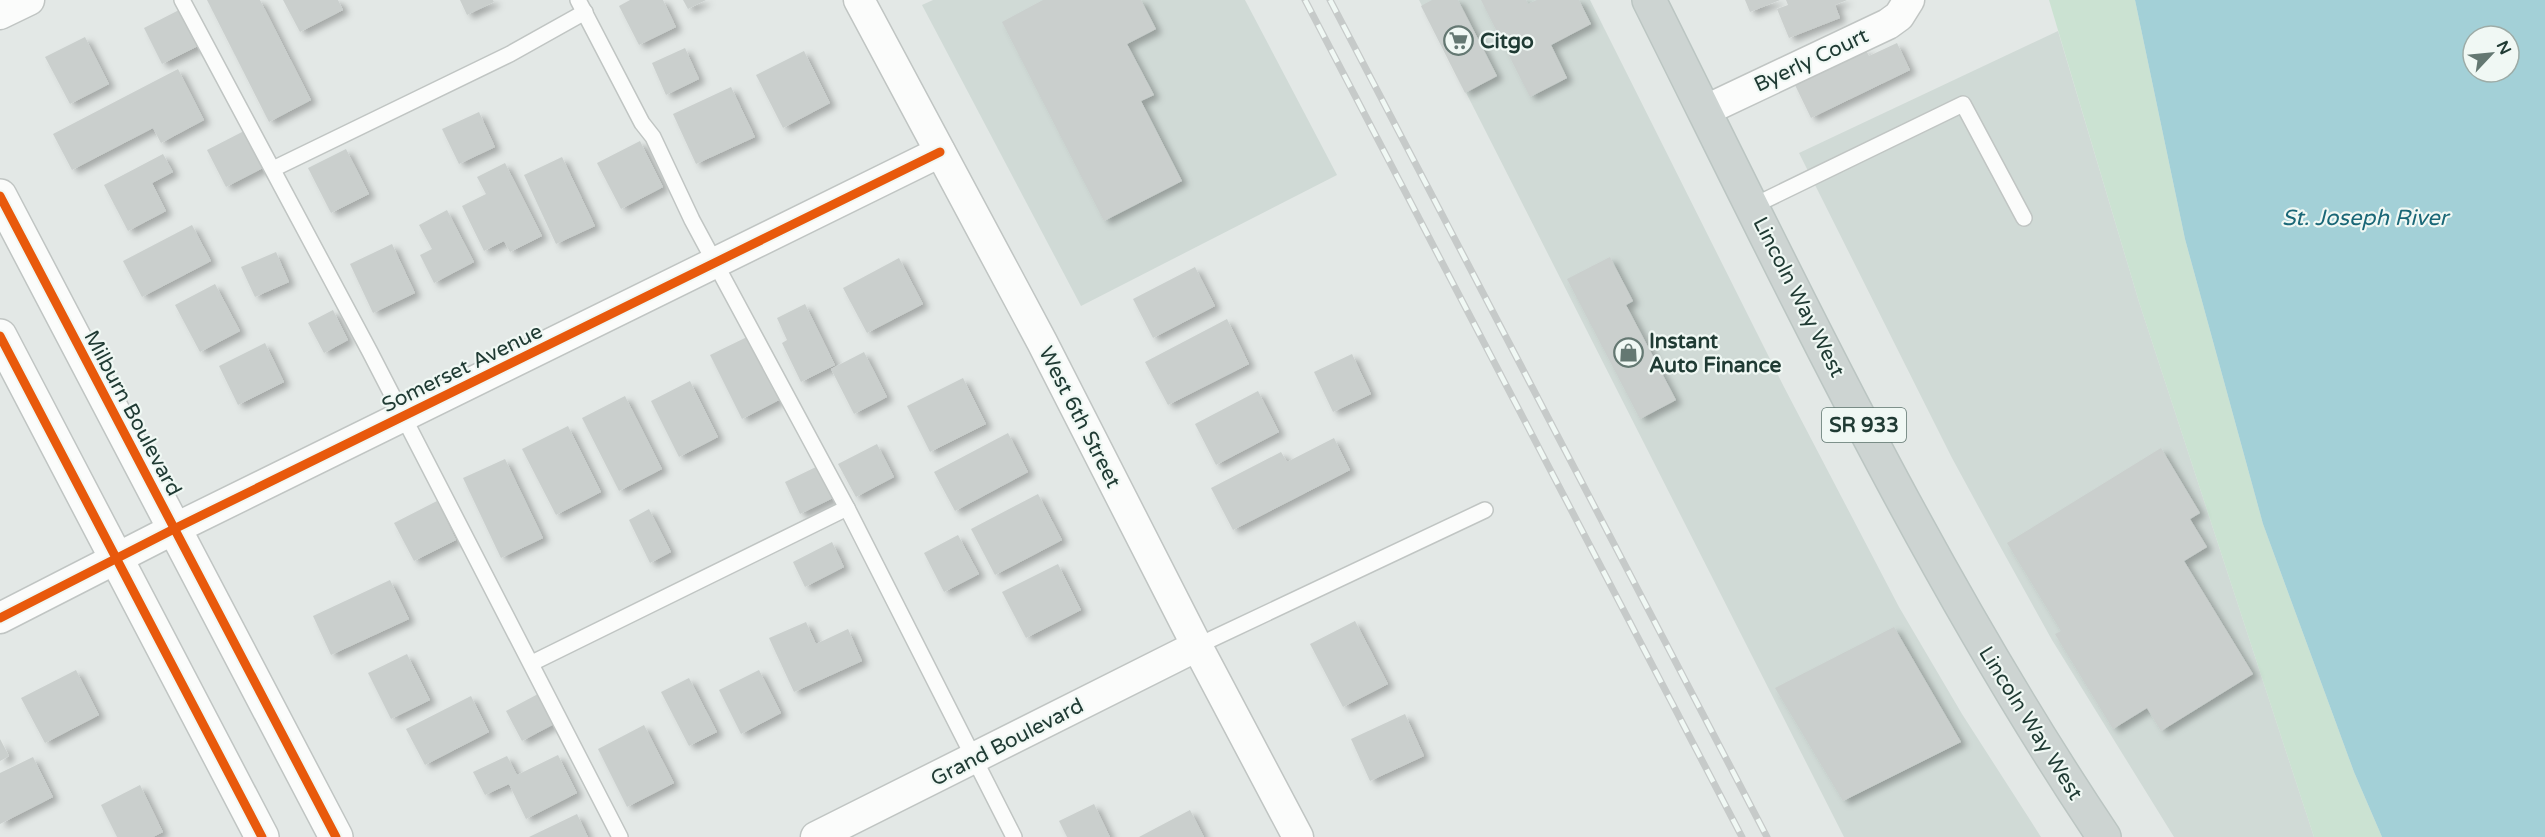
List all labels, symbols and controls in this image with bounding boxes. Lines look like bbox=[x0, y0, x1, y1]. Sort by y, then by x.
street label: Byerly Court bbox=[1750, 23, 1872, 98]
north arrow bbox=[2461, 24, 2521, 84]
supermarket icon: Citgo bbox=[1443, 25, 1475, 57]
place label: Citgo bbox=[1480, 29, 1534, 54]
text: N bbox=[2492, 38, 2515, 58]
water label: St. Joseph River bbox=[2282, 205, 2451, 231]
street label: Lincoln Way West bbox=[1747, 213, 1850, 381]
street label: Somerset Avenue bbox=[378, 319, 547, 418]
street label: Milburn Boulevard bbox=[78, 326, 187, 500]
place label: Instant Auto Finance bbox=[1649, 329, 1782, 378]
shop icon: Instant Auto Finance bbox=[1612, 337, 1644, 369]
street label: West 6th Street bbox=[1033, 342, 1126, 492]
road number: SR 933 bbox=[1822, 408, 1906, 442]
street label: Lincoln Way West bbox=[1973, 642, 2088, 805]
street label: Grand Boulevard bbox=[927, 693, 1088, 792]

